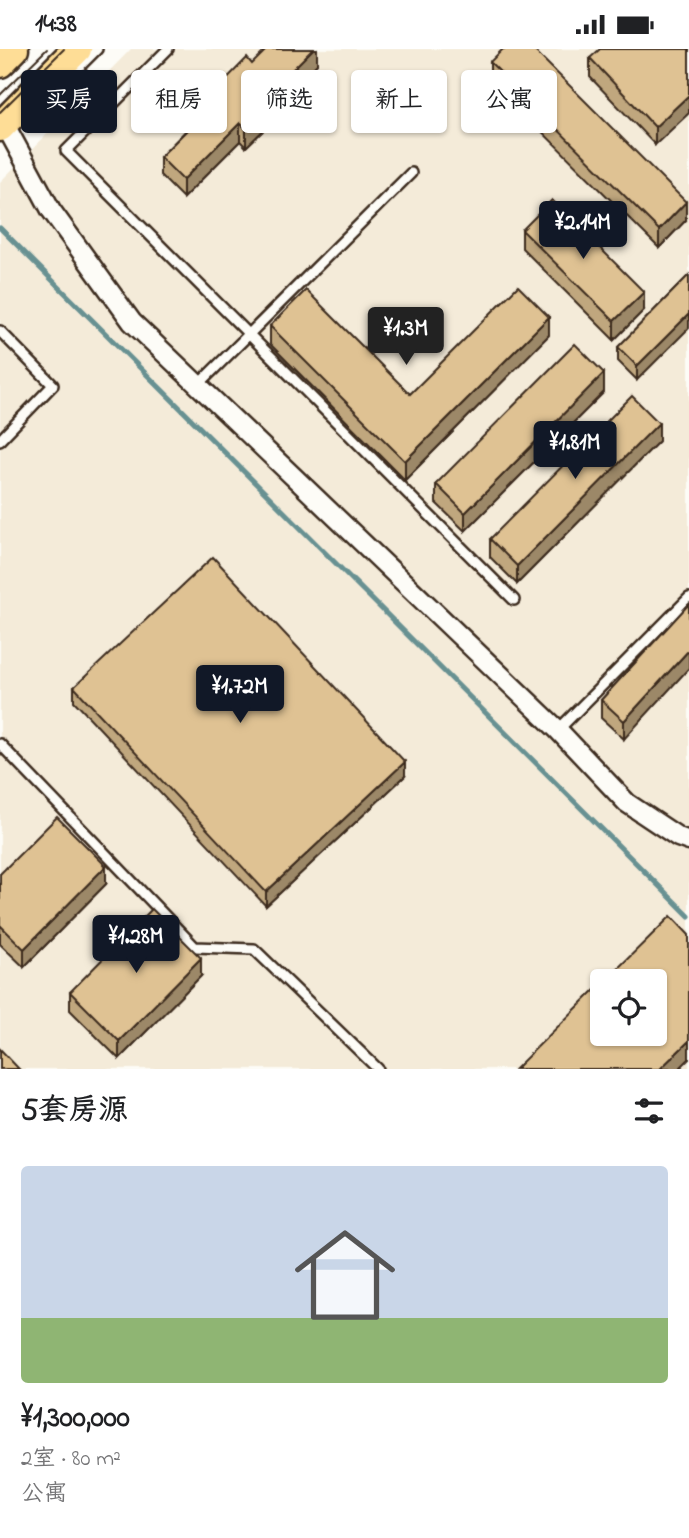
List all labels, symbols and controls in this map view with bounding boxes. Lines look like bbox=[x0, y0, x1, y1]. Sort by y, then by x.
text: 14:38 bbox=[35, 6, 77, 44]
chip: 买房 bbox=[21, 70, 117, 133]
chip: 租房 bbox=[131, 70, 227, 133]
chip: 筛选 bbox=[241, 70, 337, 133]
chip: 新上 bbox=[351, 70, 447, 133]
chip: 公寓 bbox=[461, 70, 557, 133]
pin: ¥2.14M bbox=[526, 201, 640, 261]
text: ¥2.14M bbox=[555, 207, 611, 240]
pin: ¥1.3M bbox=[357, 307, 455, 367]
text: ¥1.3M bbox=[384, 313, 428, 346]
pin: ¥1.81M bbox=[518, 421, 632, 481]
text: ¥1.81M bbox=[550, 427, 600, 460]
pin: ¥1.72M bbox=[183, 665, 297, 725]
text: ¥1.72M bbox=[212, 671, 268, 704]
pin: ¥1.28M bbox=[79, 915, 193, 975]
text: ¥1.28M bbox=[109, 921, 164, 954]
map controls bbox=[590, 969, 667, 1046]
button: locate bbox=[590, 969, 667, 1046]
text: 5套房源 bbox=[21, 1090, 128, 1134]
icon: filters bbox=[630, 1092, 668, 1130]
icon: home bbox=[282, 1212, 408, 1338]
text: ¥1,300,000 bbox=[21, 1397, 130, 1441]
text: 2室 · 80 m² bbox=[21, 1443, 121, 1476]
text: 公寓 bbox=[21, 1478, 67, 1511]

